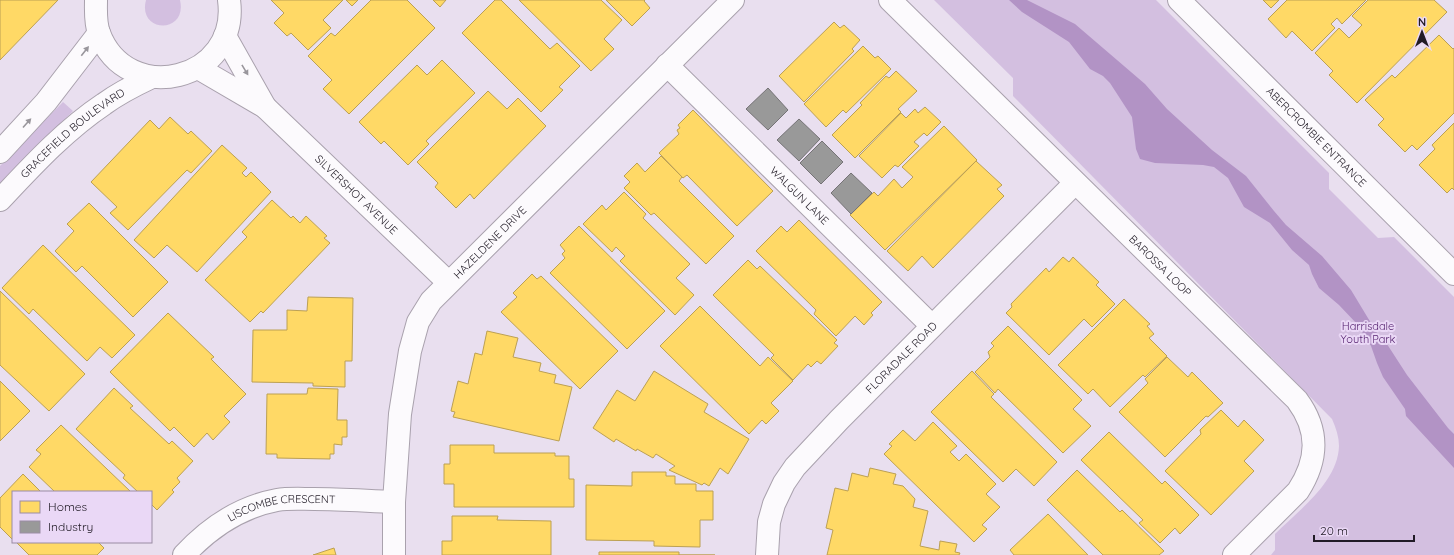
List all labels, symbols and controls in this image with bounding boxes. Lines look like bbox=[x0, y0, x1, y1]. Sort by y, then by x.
north arrow bbox=[1402, 12, 1442, 52]
text: N bbox=[1418, 15, 1426, 29]
one-way arrow bbox=[81, 46, 90, 56]
one-way arrow bbox=[241, 64, 248, 76]
street label: ABERCROMBIE ENTRANCE bbox=[1263, 84, 1369, 190]
street label: GRACEFIELD BOULEVARD bbox=[17, 85, 127, 181]
one-way arrow bbox=[22, 119, 31, 128]
street label: SILVERSHOT AVENUE bbox=[312, 152, 401, 237]
street label: WALGUN LANE bbox=[767, 163, 832, 228]
street label: HAZELDENE DRIVE bbox=[451, 203, 529, 282]
street label: BAROSSA LOOP bbox=[1126, 232, 1195, 300]
street label: FLORADALE ROAD bbox=[863, 319, 940, 396]
park label: Harrisdale Youth Park bbox=[1341, 319, 1396, 346]
legend bbox=[12, 491, 152, 543]
street label: LISCOMBE CRESCENT bbox=[225, 492, 336, 525]
text: Homes bbox=[48, 499, 88, 514]
scale bar bbox=[1314, 517, 1414, 543]
text: Industry bbox=[48, 519, 93, 534]
text: 20 m bbox=[1320, 523, 1348, 538]

